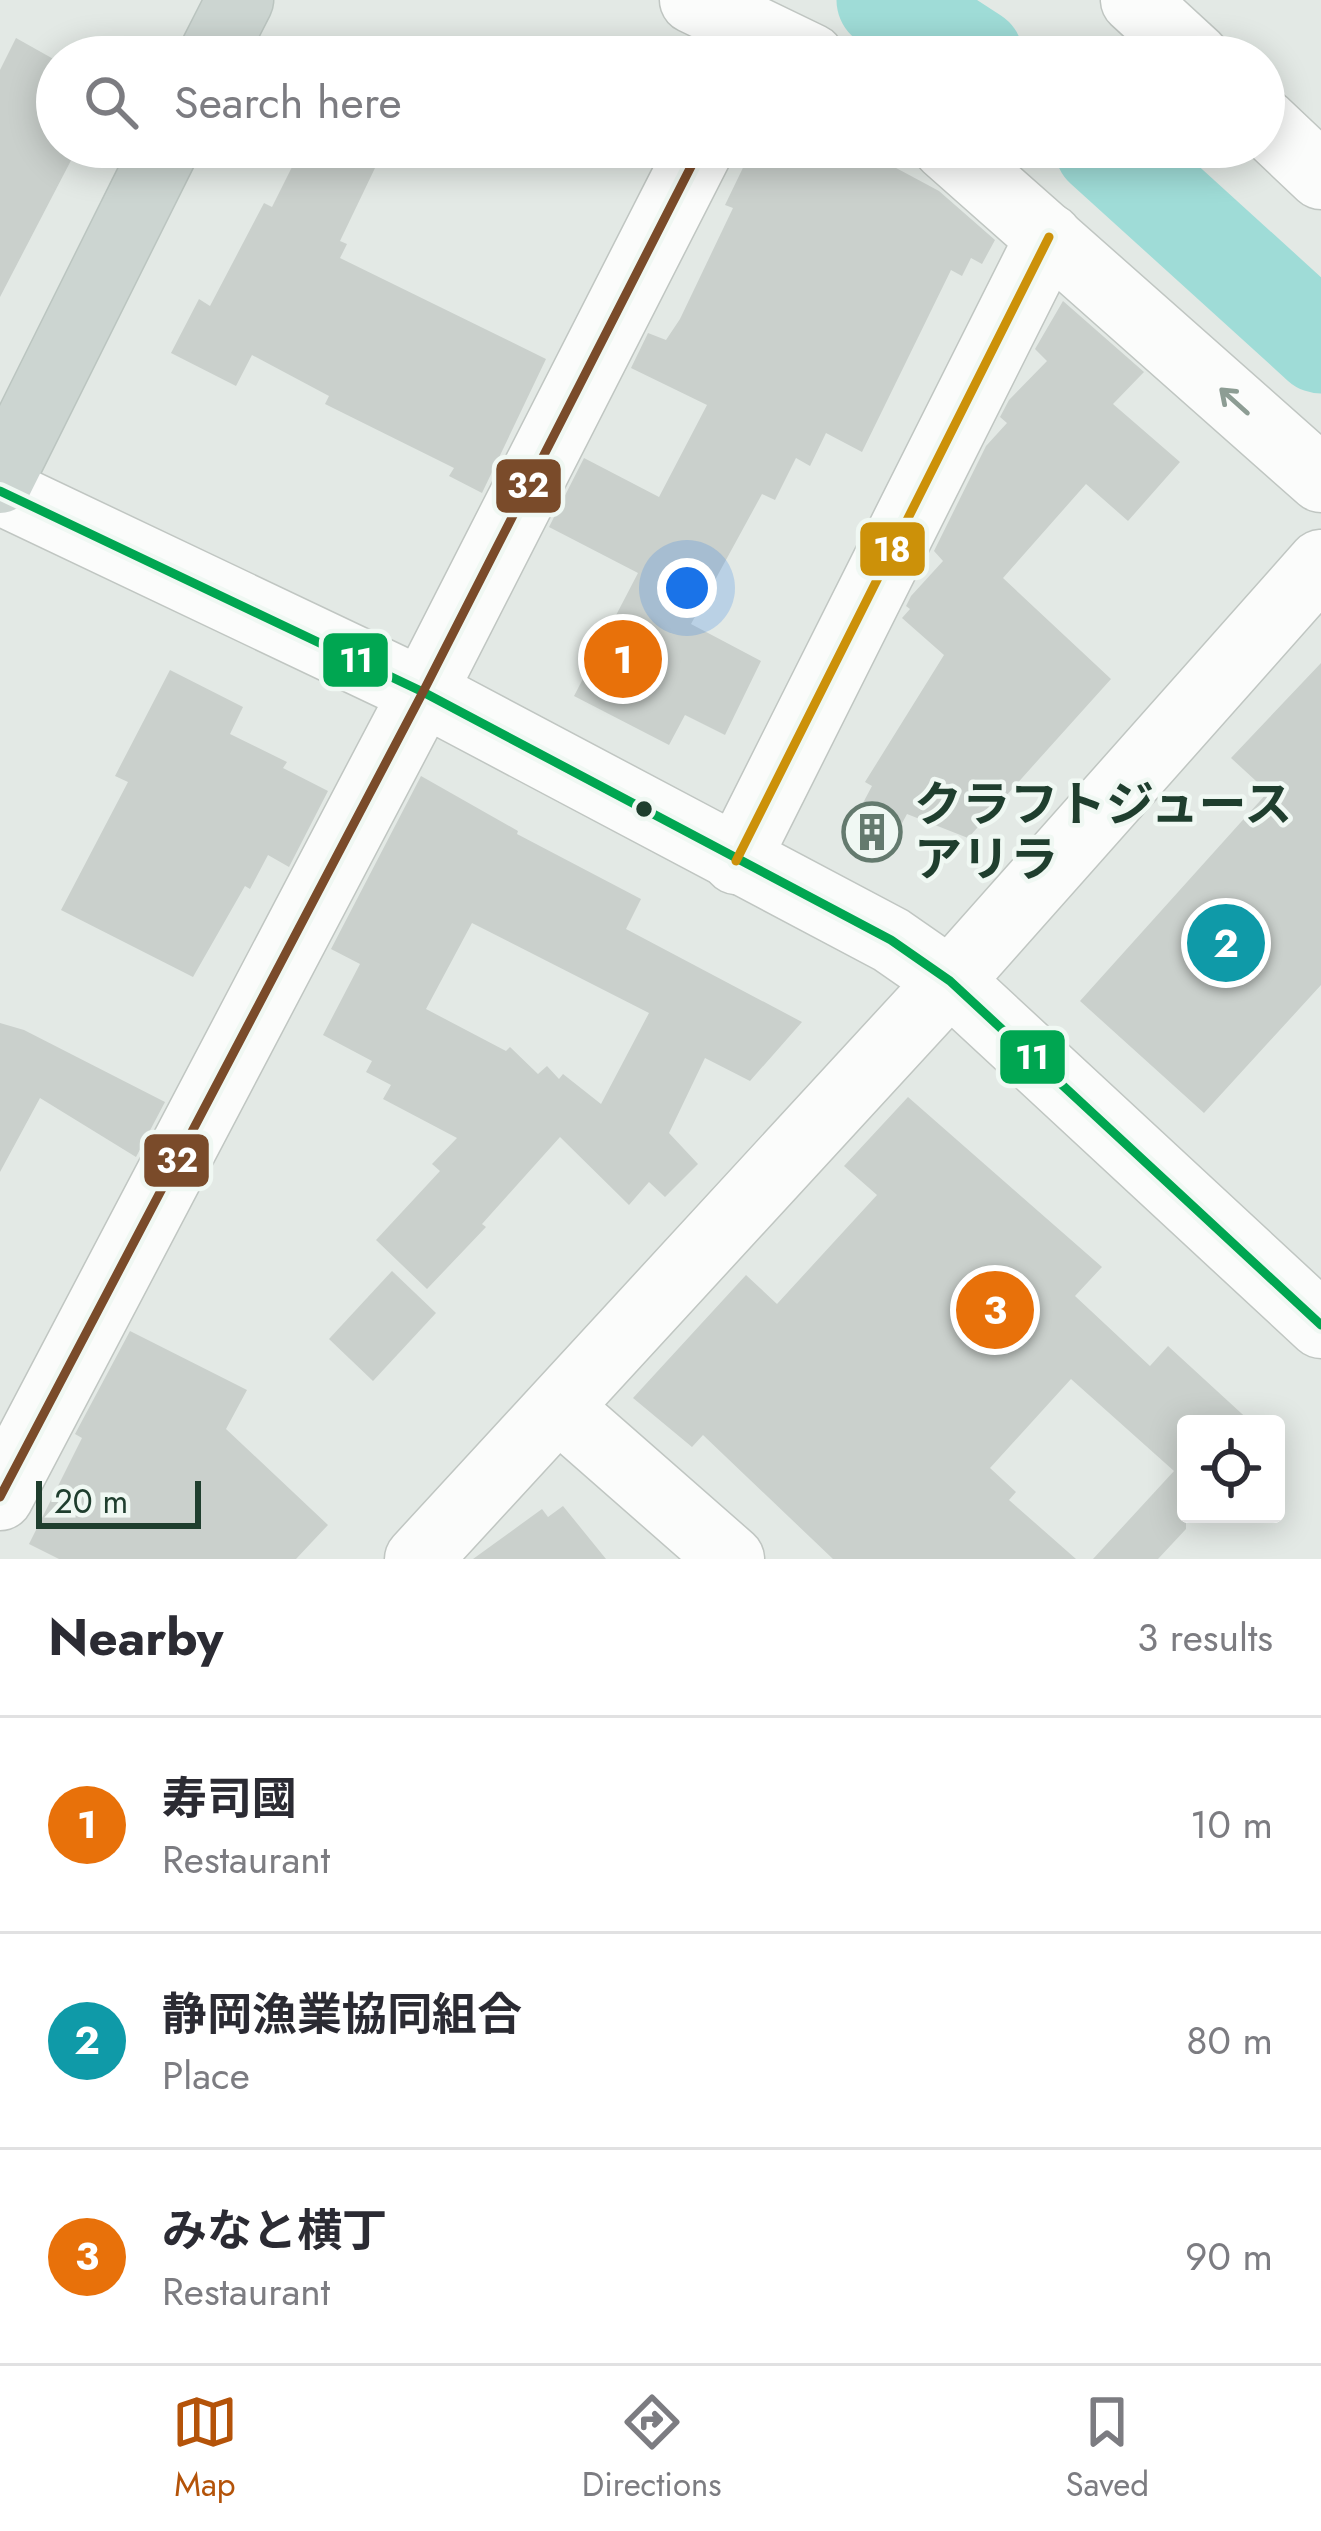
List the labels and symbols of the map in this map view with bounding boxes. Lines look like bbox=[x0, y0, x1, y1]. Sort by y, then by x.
one-way arrow bbox=[1219, 388, 1249, 415]
line badge: 32 bbox=[494, 457, 563, 515]
text: 32 bbox=[507, 462, 549, 509]
line badge: 18 bbox=[858, 520, 927, 578]
text: 18 bbox=[873, 526, 911, 573]
your location bbox=[657, 558, 717, 618]
pin: 1 bbox=[584, 614, 662, 704]
line badge: 11 bbox=[321, 631, 390, 689]
text: 11 bbox=[339, 637, 373, 684]
place label: クラフトジュース アリラ bbox=[914, 770, 1292, 894]
unlabelled marker bbox=[633, 798, 655, 820]
building icon: クラフトジュース アリラ bbox=[841, 801, 903, 863]
pin: 2 bbox=[1187, 898, 1265, 988]
line badge: 11 bbox=[998, 1028, 1067, 1086]
text: 11 bbox=[1015, 1034, 1049, 1081]
line badge: 32 bbox=[142, 1132, 211, 1189]
text: 32 bbox=[156, 1137, 198, 1184]
pin: 3 bbox=[956, 1265, 1034, 1355]
scale bar bbox=[36, 1475, 201, 1528]

